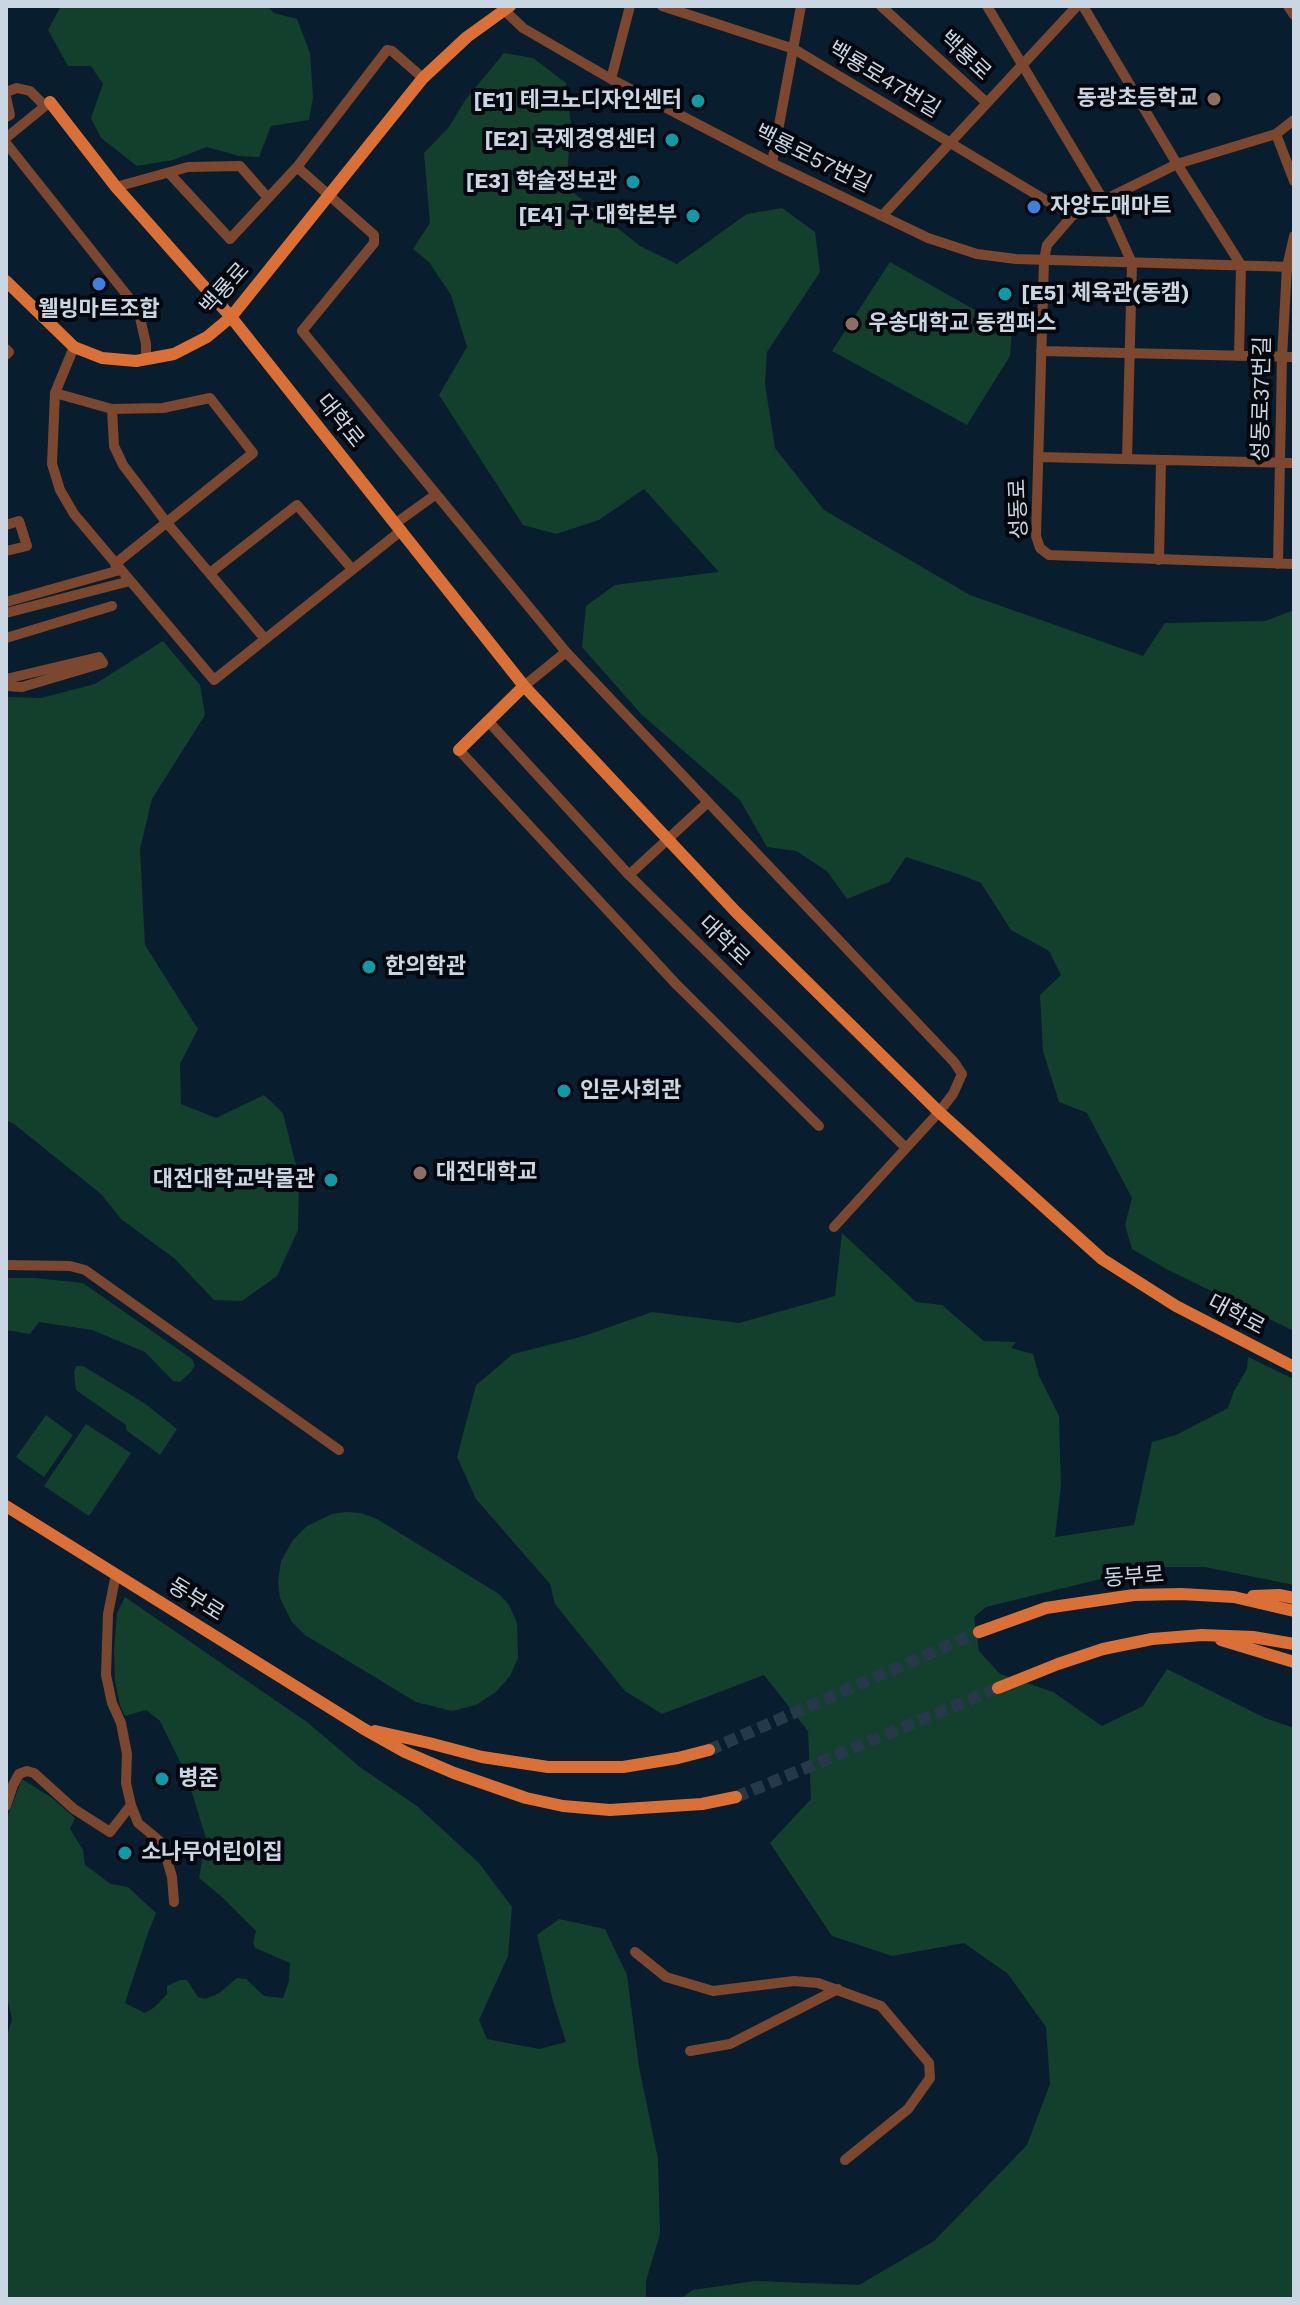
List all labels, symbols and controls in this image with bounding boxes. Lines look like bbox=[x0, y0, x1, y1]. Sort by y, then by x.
street label: 백룡로 bbox=[934, 26, 996, 86]
street label: 백룡로47번길 bbox=[823, 36, 945, 124]
place label: 동광초등학교 bbox=[1077, 86, 1198, 112]
place label: [E1] 테크노디자인센터 bbox=[473, 88, 682, 114]
marker: 동광초등학교 bbox=[1205, 90, 1223, 108]
marker: [E1] 테크노디자인센터 bbox=[689, 92, 707, 110]
street label: 백룡로57번길 bbox=[750, 119, 876, 199]
place label: [E2] 국제경영센터 bbox=[484, 127, 656, 153]
marker: [E2] 국제경영센터 bbox=[663, 131, 681, 149]
place label: [E3] 학술정보관 bbox=[466, 169, 617, 195]
marker: [E3] 학술정보관 bbox=[624, 173, 642, 191]
place label: 자양도매마트 bbox=[1050, 194, 1171, 220]
marker: 자양도매마트 bbox=[1025, 198, 1043, 216]
place label: [E4] 구 대학본부 bbox=[518, 203, 677, 229]
marker: [E4] 구 대학본부 bbox=[684, 207, 702, 225]
street label: 백룡로 bbox=[195, 258, 255, 320]
marker: 웰빙마트조합 bbox=[90, 275, 108, 293]
place label: [E5] 체육관(동캠) bbox=[1021, 281, 1190, 307]
marker: [E5] 체육관(동캠) bbox=[996, 285, 1014, 303]
place label: 웰빙마트조합 bbox=[38, 297, 160, 323]
place label: 우송대학교 동캠퍼스 bbox=[868, 311, 1056, 337]
marker: 우송대학교 동캠퍼스 bbox=[843, 315, 861, 333]
street label: 성동로37번길 bbox=[1248, 336, 1276, 462]
street label: 대학로 bbox=[311, 389, 369, 453]
street label: 성동로 bbox=[1005, 478, 1033, 540]
street label: 대학로 bbox=[693, 910, 755, 972]
place label: 한의학관 bbox=[385, 954, 466, 980]
marker: 한의학관 bbox=[360, 958, 378, 976]
place label: 인문사회관 bbox=[580, 1078, 681, 1104]
marker: 인문사회관 bbox=[555, 1082, 573, 1100]
place label: 대전대학교 bbox=[436, 1160, 537, 1186]
marker: 대전대학교 bbox=[411, 1164, 429, 1182]
place label: 대전대학교박물관 bbox=[153, 1167, 315, 1193]
marker: 대전대학교박물관 bbox=[322, 1171, 340, 1189]
street label: 대학로 bbox=[1203, 1289, 1269, 1341]
street label: 동부로 bbox=[1103, 1562, 1165, 1592]
street label: 동부로 bbox=[163, 1573, 229, 1627]
place label: 병준 bbox=[178, 1766, 218, 1792]
marker: 병준 bbox=[153, 1770, 171, 1788]
place label: 소나무어린이집 bbox=[141, 1840, 283, 1866]
marker: 소나무어린이집 bbox=[116, 1844, 134, 1862]

